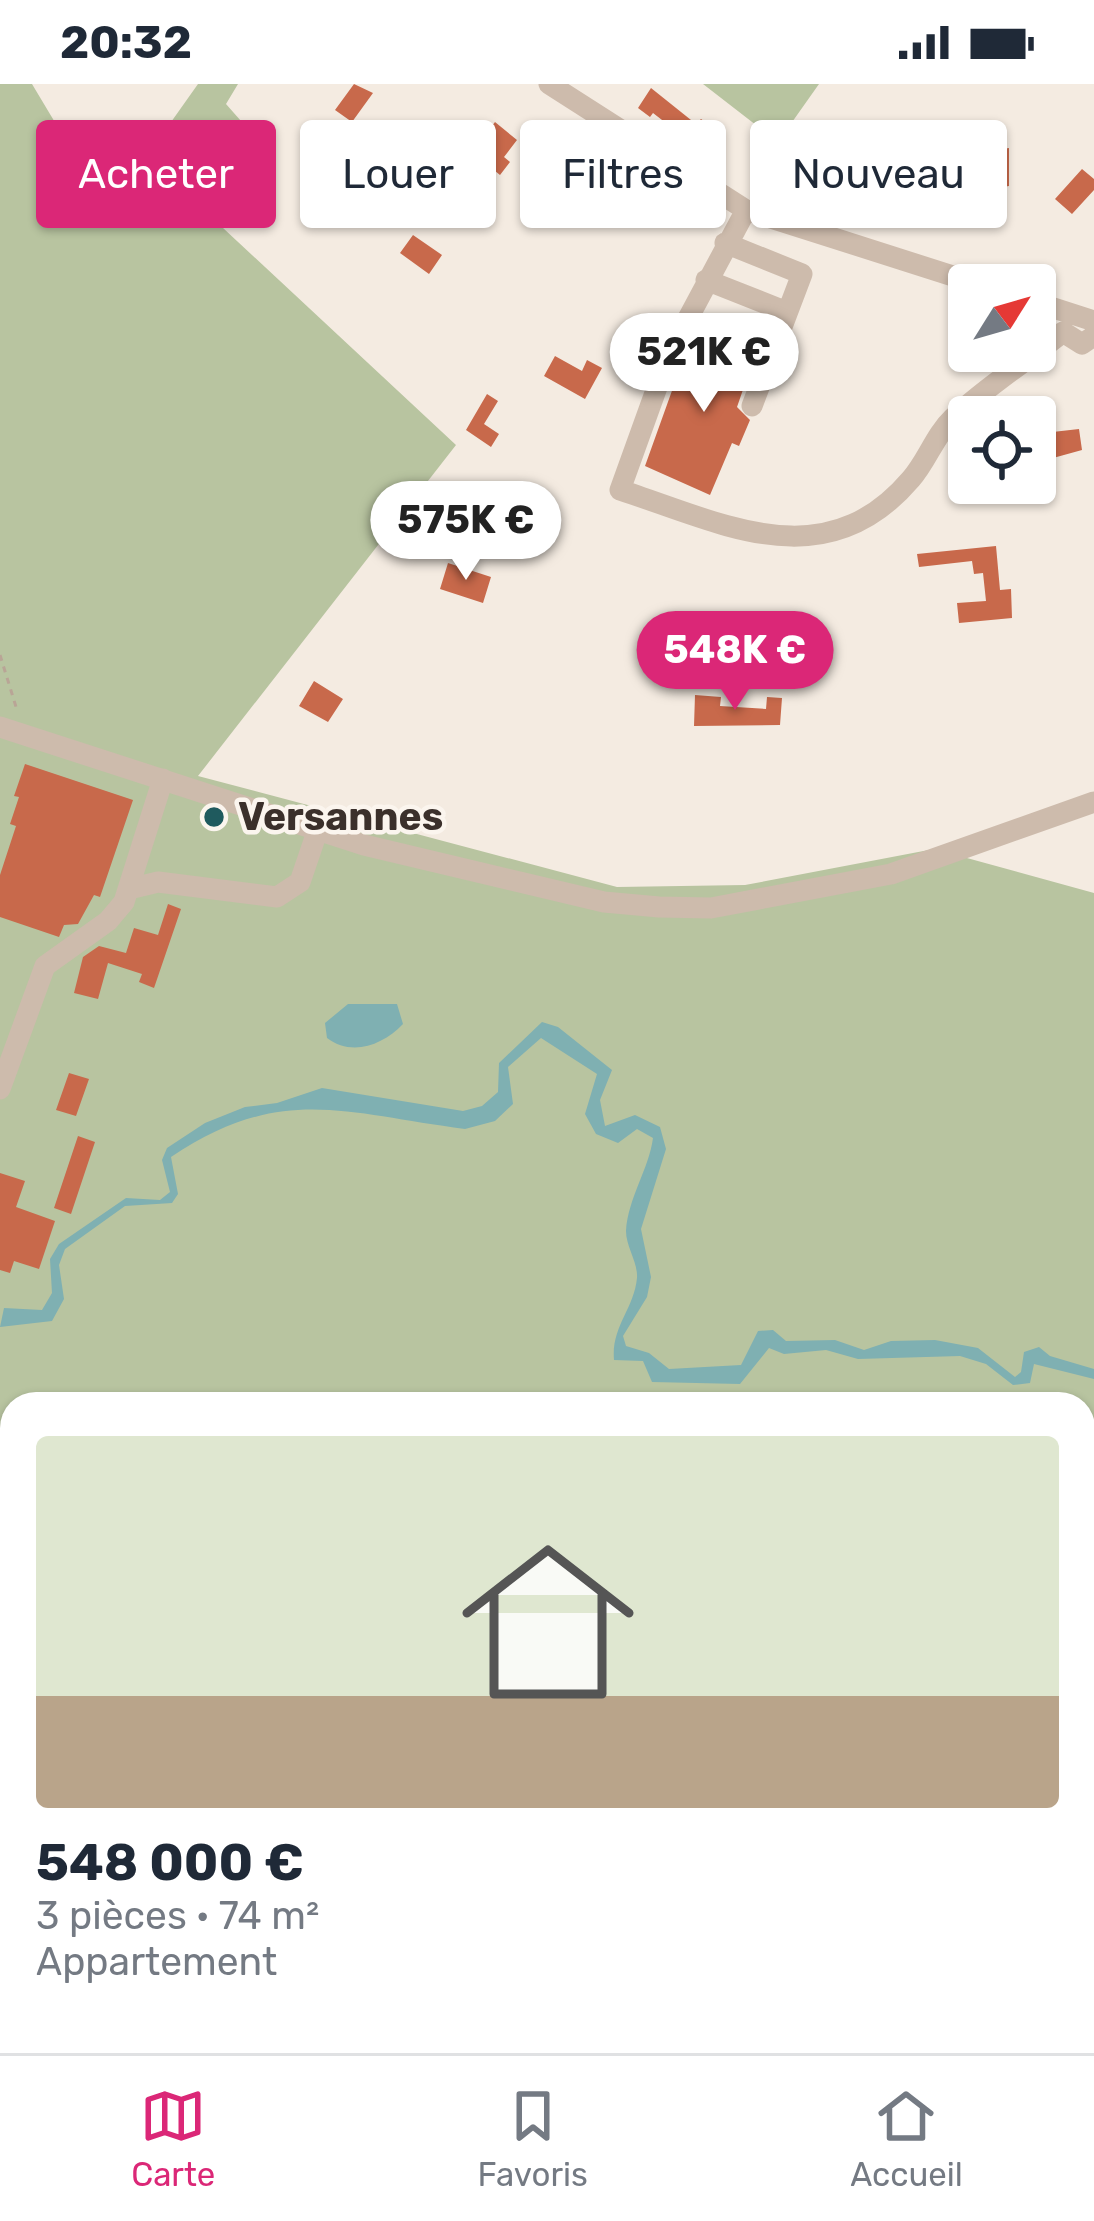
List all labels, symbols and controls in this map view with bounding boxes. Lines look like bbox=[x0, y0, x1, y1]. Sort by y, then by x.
text: 20:32 bbox=[60, 16, 192, 69]
chip: Acheter bbox=[36, 120, 276, 228]
chip: Louer bbox=[300, 120, 496, 228]
chip: Filtres bbox=[520, 120, 726, 228]
chip: Nouveau bbox=[750, 120, 1007, 228]
north arrow bbox=[948, 264, 1056, 372]
map controls bbox=[948, 264, 1056, 504]
pin: 521K € bbox=[606, 313, 802, 415]
text: 521K € bbox=[637, 329, 771, 375]
button: locate bbox=[948, 396, 1056, 504]
pin: 575K € bbox=[368, 481, 564, 583]
text: 575K € bbox=[397, 497, 535, 543]
pin: 548K € bbox=[637, 611, 833, 713]
text: 548K € bbox=[664, 627, 806, 673]
place label: Versannes bbox=[238, 794, 443, 840]
marker: Versannes bbox=[201, 804, 227, 830]
icon: home bbox=[440, 1514, 656, 1730]
text: 548 000 € bbox=[36, 1832, 304, 1893]
text: 3 pièces · 74 m² bbox=[36, 1893, 319, 1939]
text: Appartement bbox=[36, 1939, 277, 1985]
tab: Carte bbox=[131, 2083, 215, 2194]
tab: Favoris bbox=[478, 2083, 588, 2194]
tab: Accueil bbox=[850, 2083, 963, 2194]

